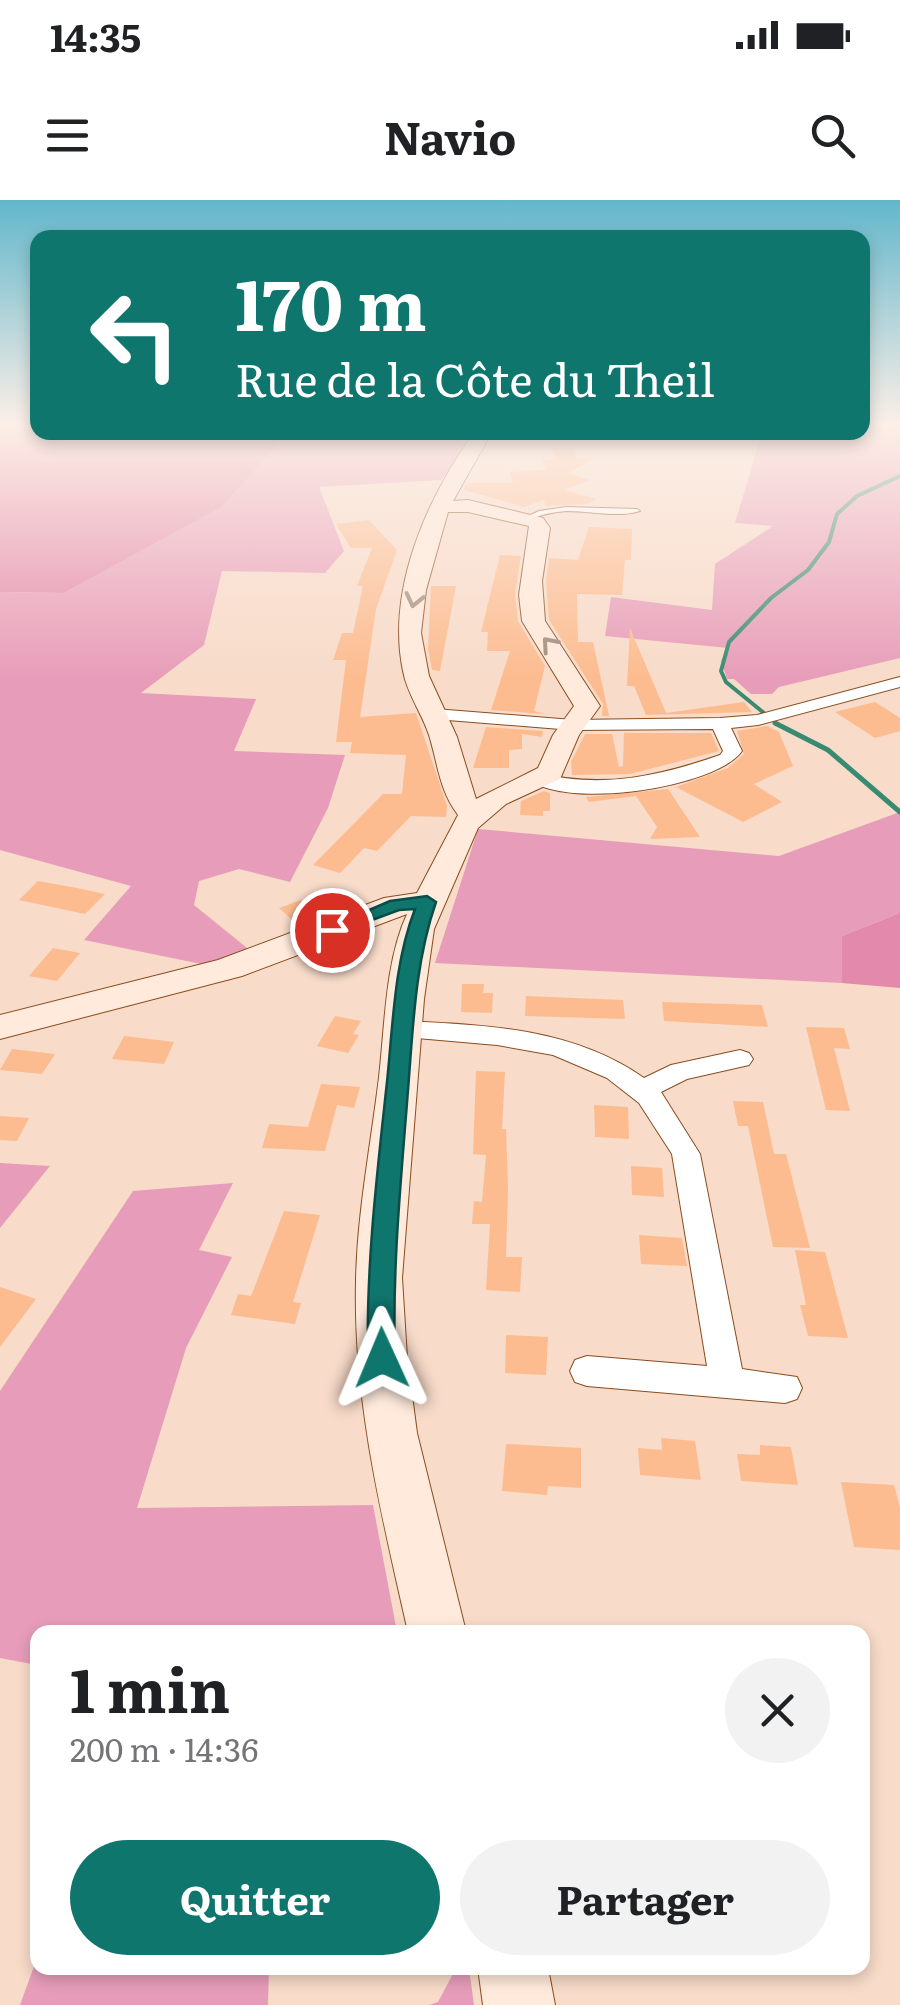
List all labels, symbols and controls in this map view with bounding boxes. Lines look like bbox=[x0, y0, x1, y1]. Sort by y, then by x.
text: 14:35 bbox=[50, 7, 141, 64]
text: Navio bbox=[384, 102, 516, 169]
icon: menu bbox=[40, 108, 95, 163]
icon: search bbox=[805, 108, 860, 163]
text: 170 m bbox=[235, 249, 427, 353]
icon: left bbox=[70, 270, 200, 400]
text: Rue de la Côte du Theil bbox=[235, 344, 715, 411]
one-way arrow bbox=[404, 591, 425, 608]
one-way arrow bbox=[543, 637, 561, 656]
pin bbox=[290, 888, 375, 973]
icon: arrive bbox=[305, 903, 360, 958]
position arrow bbox=[330, 1306, 434, 1410]
text: 1 min bbox=[70, 1642, 230, 1731]
button: close bbox=[725, 1658, 830, 1763]
text: 200 m · 14:36 bbox=[70, 1724, 258, 1772]
button: Quitter bbox=[70, 1840, 440, 1955]
button: Partager bbox=[460, 1840, 830, 1955]

